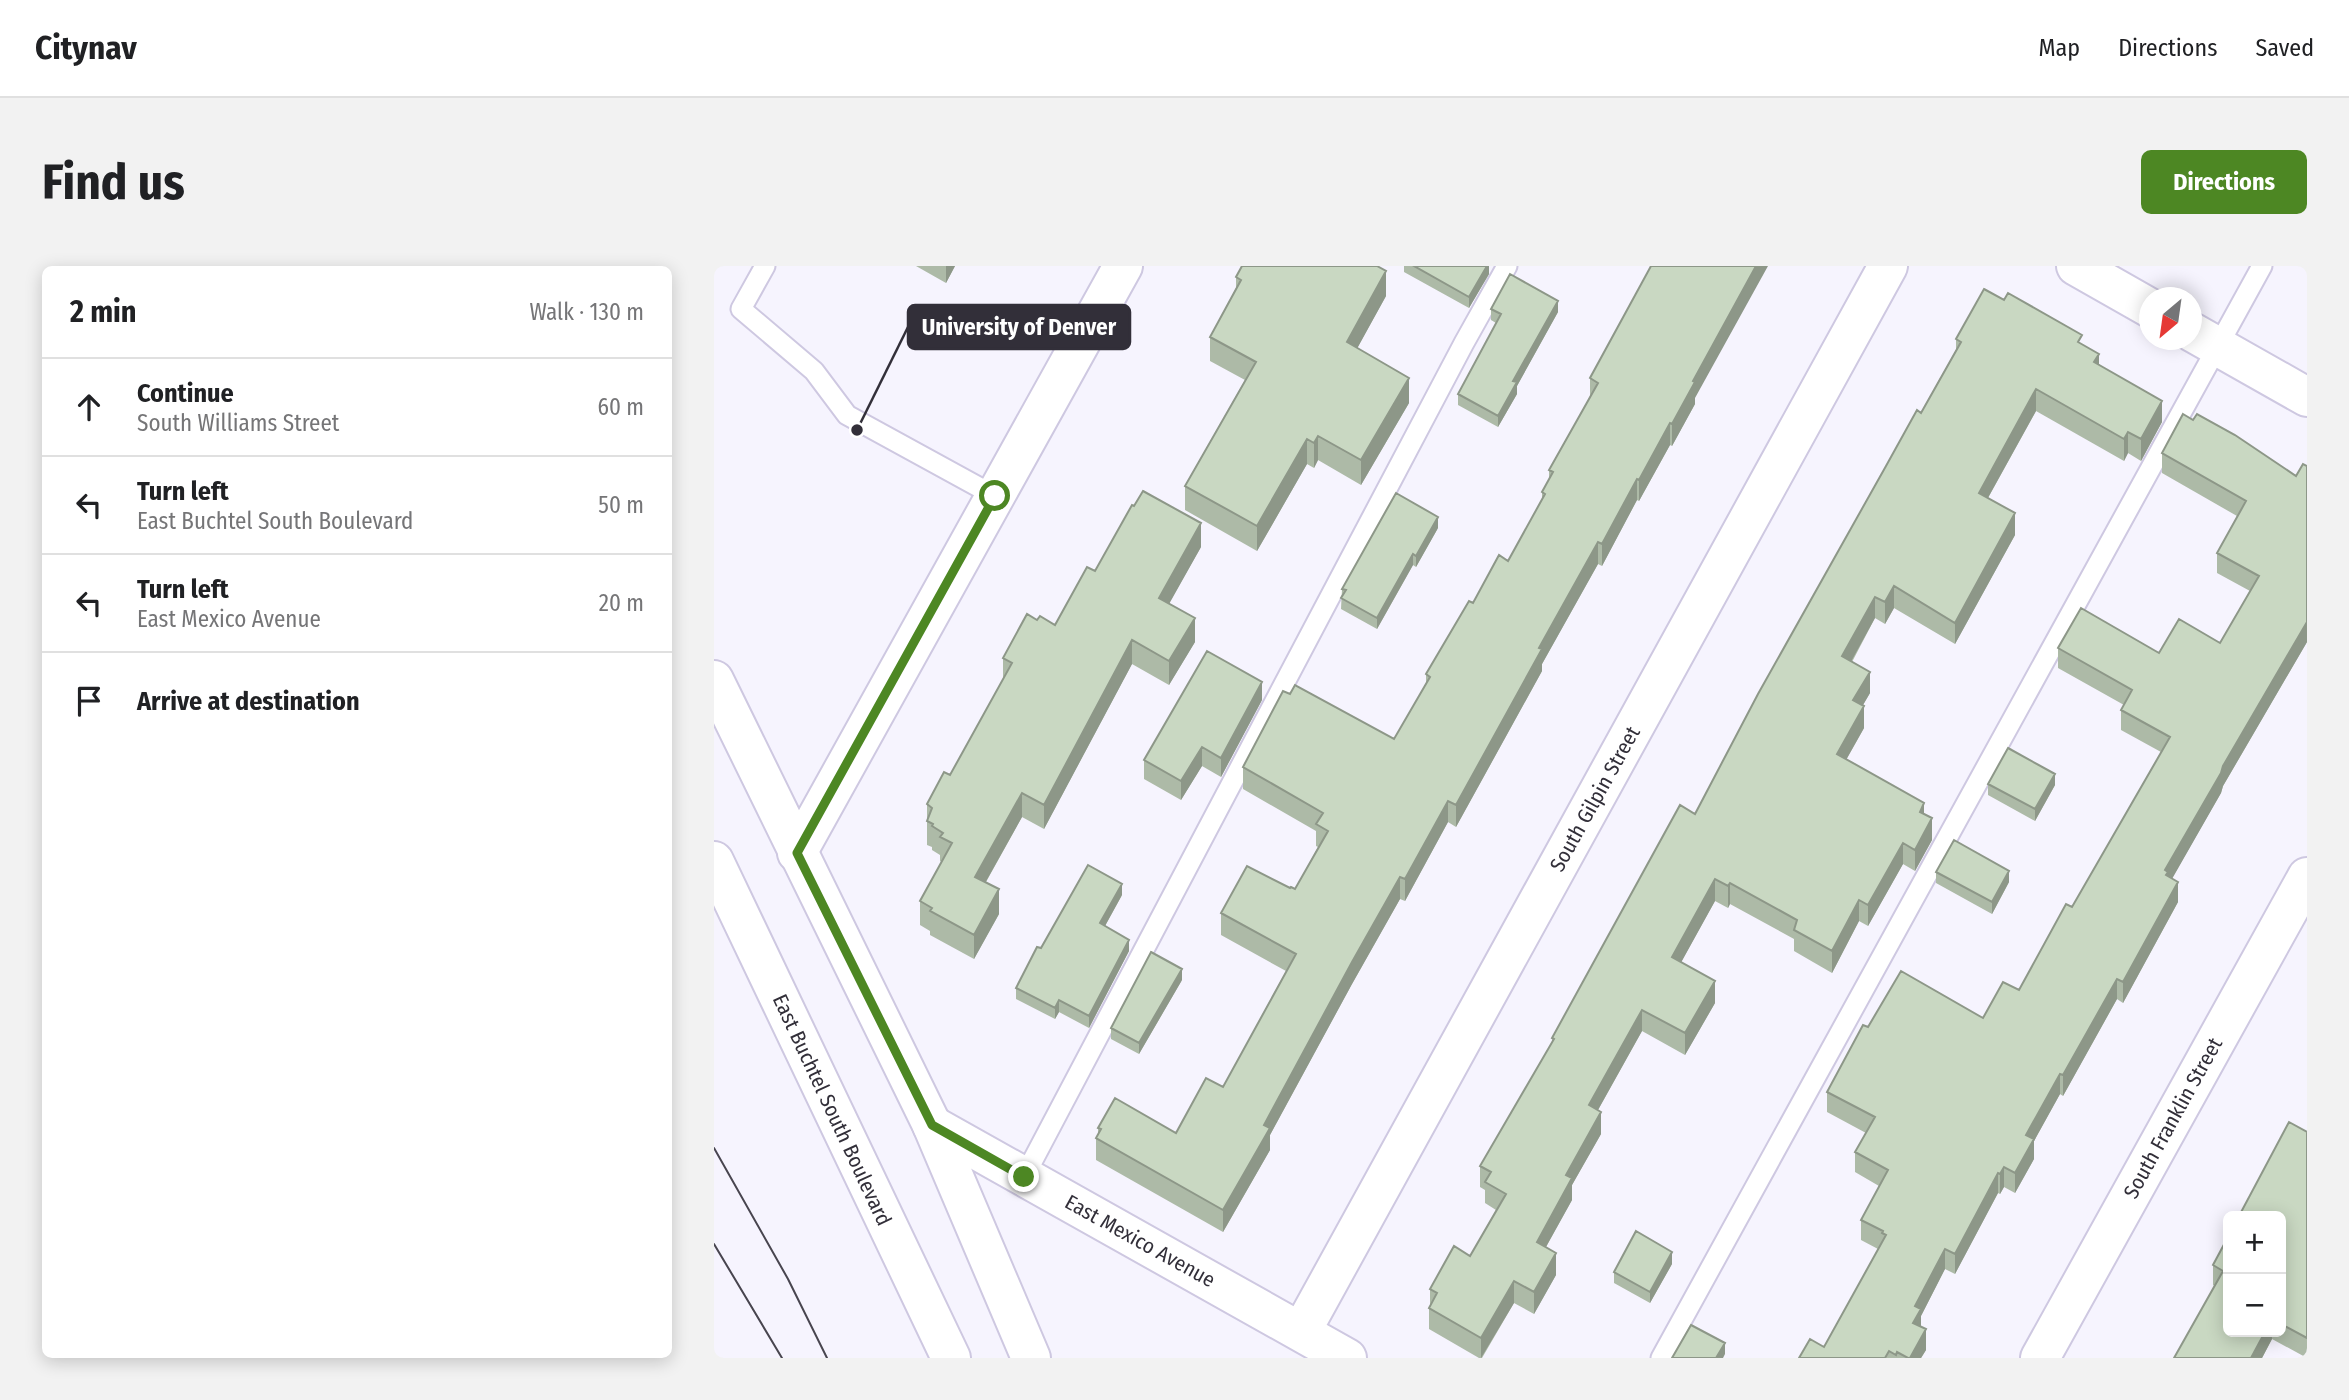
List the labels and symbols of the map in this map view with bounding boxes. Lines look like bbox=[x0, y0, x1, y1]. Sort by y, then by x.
north arrow bbox=[2139, 287, 2202, 350]
callout: University of Denver bbox=[908, 305, 1130, 349]
text: University of Denver bbox=[922, 313, 1117, 341]
route start bbox=[979, 480, 1010, 511]
street label: South Gilpin Street bbox=[1544, 722, 1646, 876]
street label: East Buchtel South Boulevard bbox=[767, 990, 897, 1230]
street label: South Franklin Street bbox=[2118, 1033, 2228, 1203]
route end bbox=[1008, 1161, 1039, 1192]
street label: East Mexico Avenue bbox=[1060, 1189, 1220, 1293]

